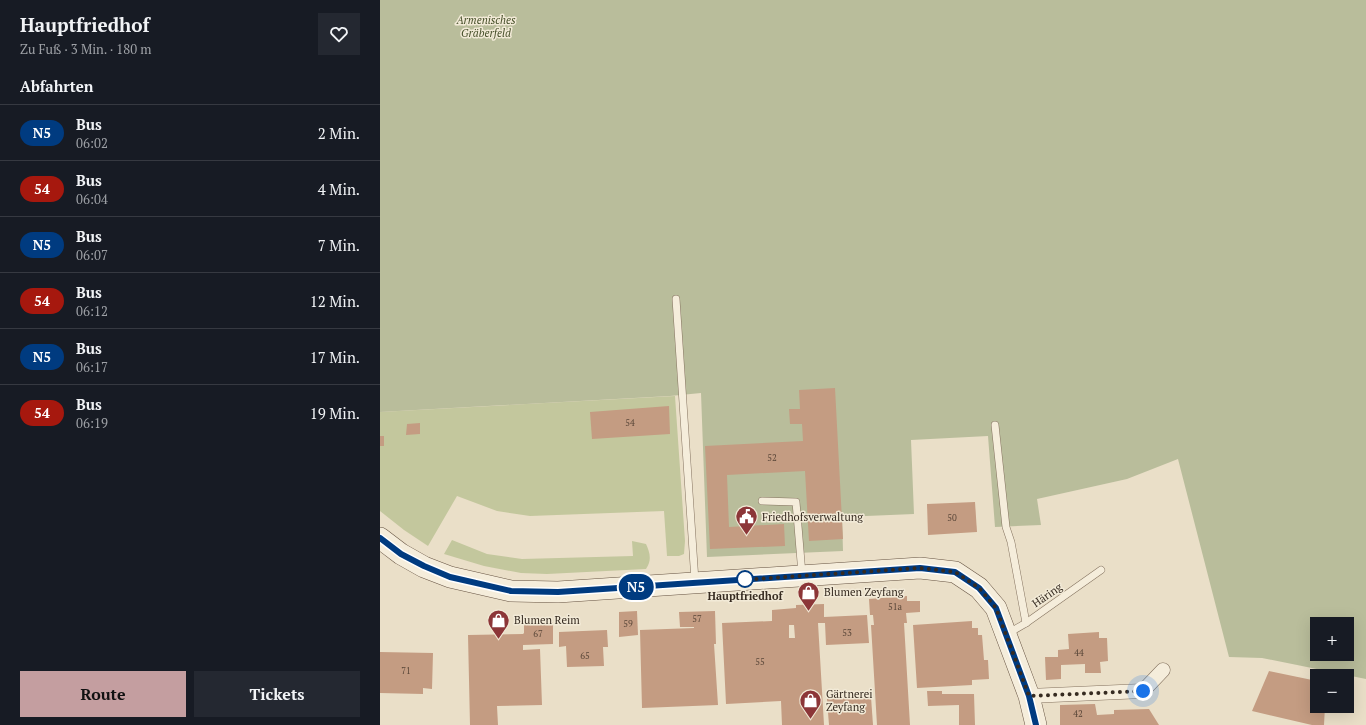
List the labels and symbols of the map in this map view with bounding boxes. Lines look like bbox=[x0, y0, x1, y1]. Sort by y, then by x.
park label: Armenisches Gräberfeld bbox=[455, 13, 516, 40]
house number: 54 bbox=[625, 417, 635, 429]
house number: 52 bbox=[767, 452, 777, 464]
public building icon: Friedhofsverwaltung bbox=[734, 504, 760, 537]
place label: Friedhofsverwaltung bbox=[762, 510, 863, 524]
house number: 50 bbox=[947, 512, 957, 524]
marker: Hauptfriedhof bbox=[736, 570, 754, 588]
line badge: N5 bbox=[618, 574, 654, 600]
shop icon: Blumen Zeyfang bbox=[796, 579, 822, 612]
street label: Häring bbox=[1029, 580, 1065, 610]
place label: Blumen Zeyfang bbox=[824, 585, 904, 599]
place label: Hauptfriedhof bbox=[707, 589, 783, 603]
house number: 51a bbox=[888, 601, 903, 613]
shop icon: Blumen Reim bbox=[485, 607, 511, 640]
place label: Blumen Reim bbox=[514, 613, 580, 627]
house number: 57 bbox=[692, 613, 702, 625]
house number: 59 bbox=[623, 618, 633, 630]
house number: 53 bbox=[842, 627, 852, 639]
house number: 67 bbox=[533, 628, 543, 640]
house number: 44 bbox=[1074, 647, 1084, 659]
house number: 65 bbox=[580, 650, 590, 662]
house number: 55 bbox=[755, 656, 765, 668]
house number: 71 bbox=[401, 665, 411, 677]
your location bbox=[1133, 681, 1153, 701]
shop icon: Gärtnerei Zeyfang bbox=[798, 687, 824, 720]
place label: Gärtnerei Zeyfang bbox=[826, 687, 873, 714]
house number: 42 bbox=[1073, 708, 1083, 720]

